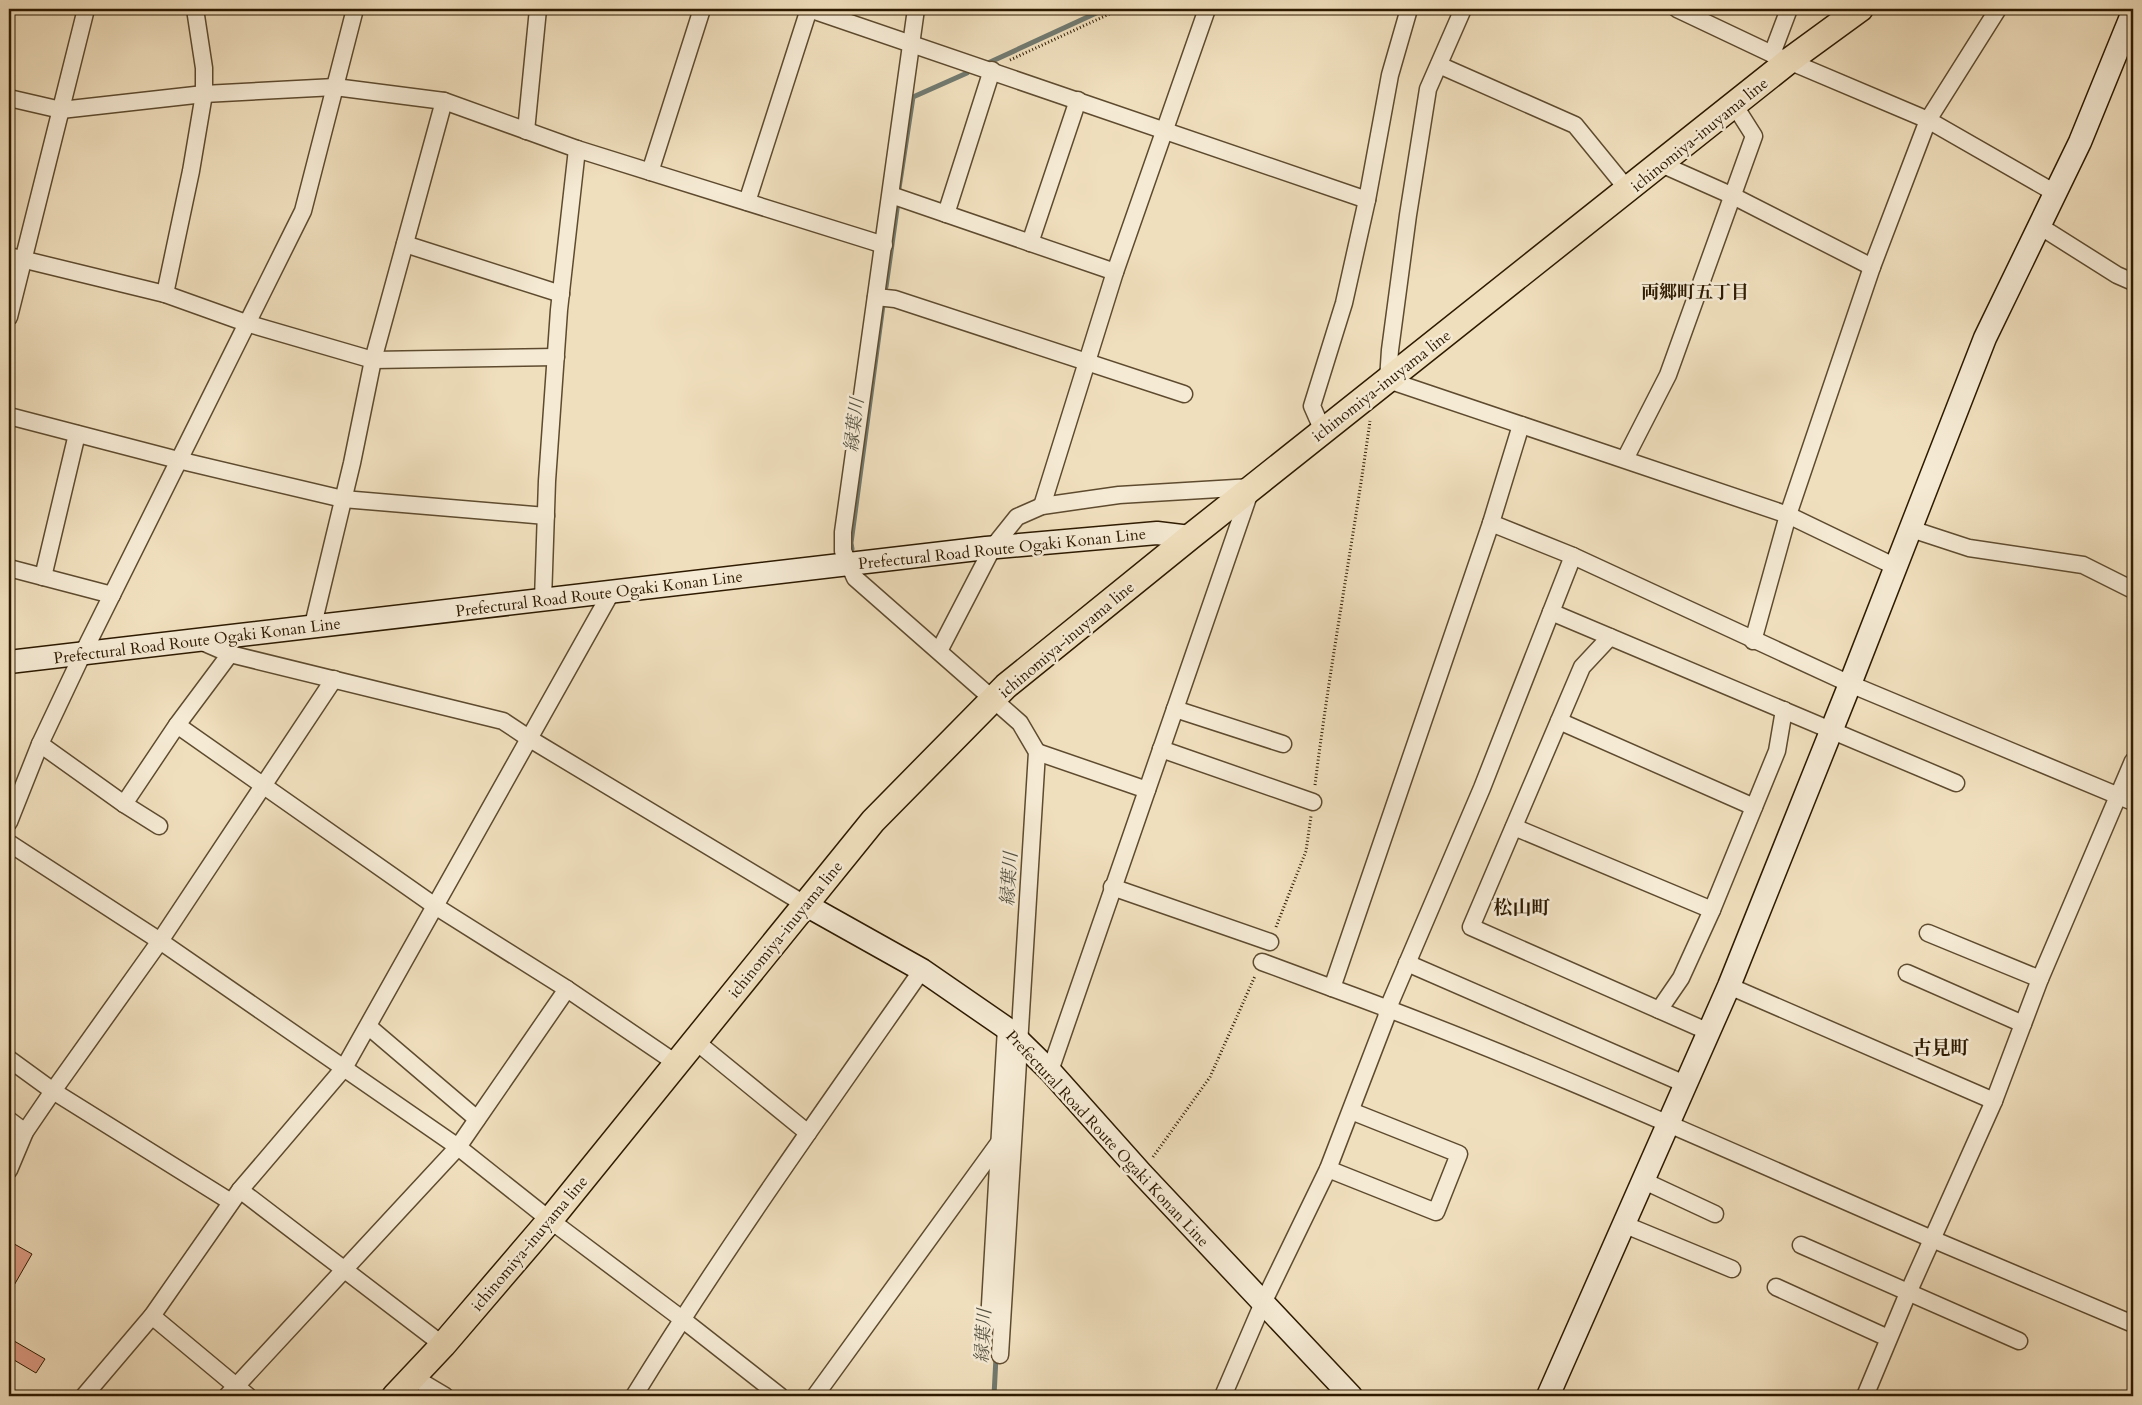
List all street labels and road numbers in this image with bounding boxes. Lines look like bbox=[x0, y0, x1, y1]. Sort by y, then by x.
street label: ichinomiya-inuyama line bbox=[1626, 72, 1773, 197]
street label: ichinomiya-inuyama line bbox=[1308, 325, 1456, 447]
street label: Prefectural Road Route Ogaki Konan Line bbox=[857, 523, 1147, 575]
street label: Prefectural Road Route Ogaki Konan Line bbox=[454, 565, 744, 623]
street label: ichinomiya-inuyama line bbox=[994, 576, 1139, 703]
street label: Prefectural Road Route Ogaki Konan Line bbox=[52, 612, 342, 670]
street label: ichinomiya-inuyama line bbox=[723, 856, 848, 1003]
street label: Prefectural Road Route Ogaki Konan Line bbox=[1001, 1025, 1214, 1252]
street label: ichinomiya-inuyama line bbox=[466, 1171, 593, 1316]

